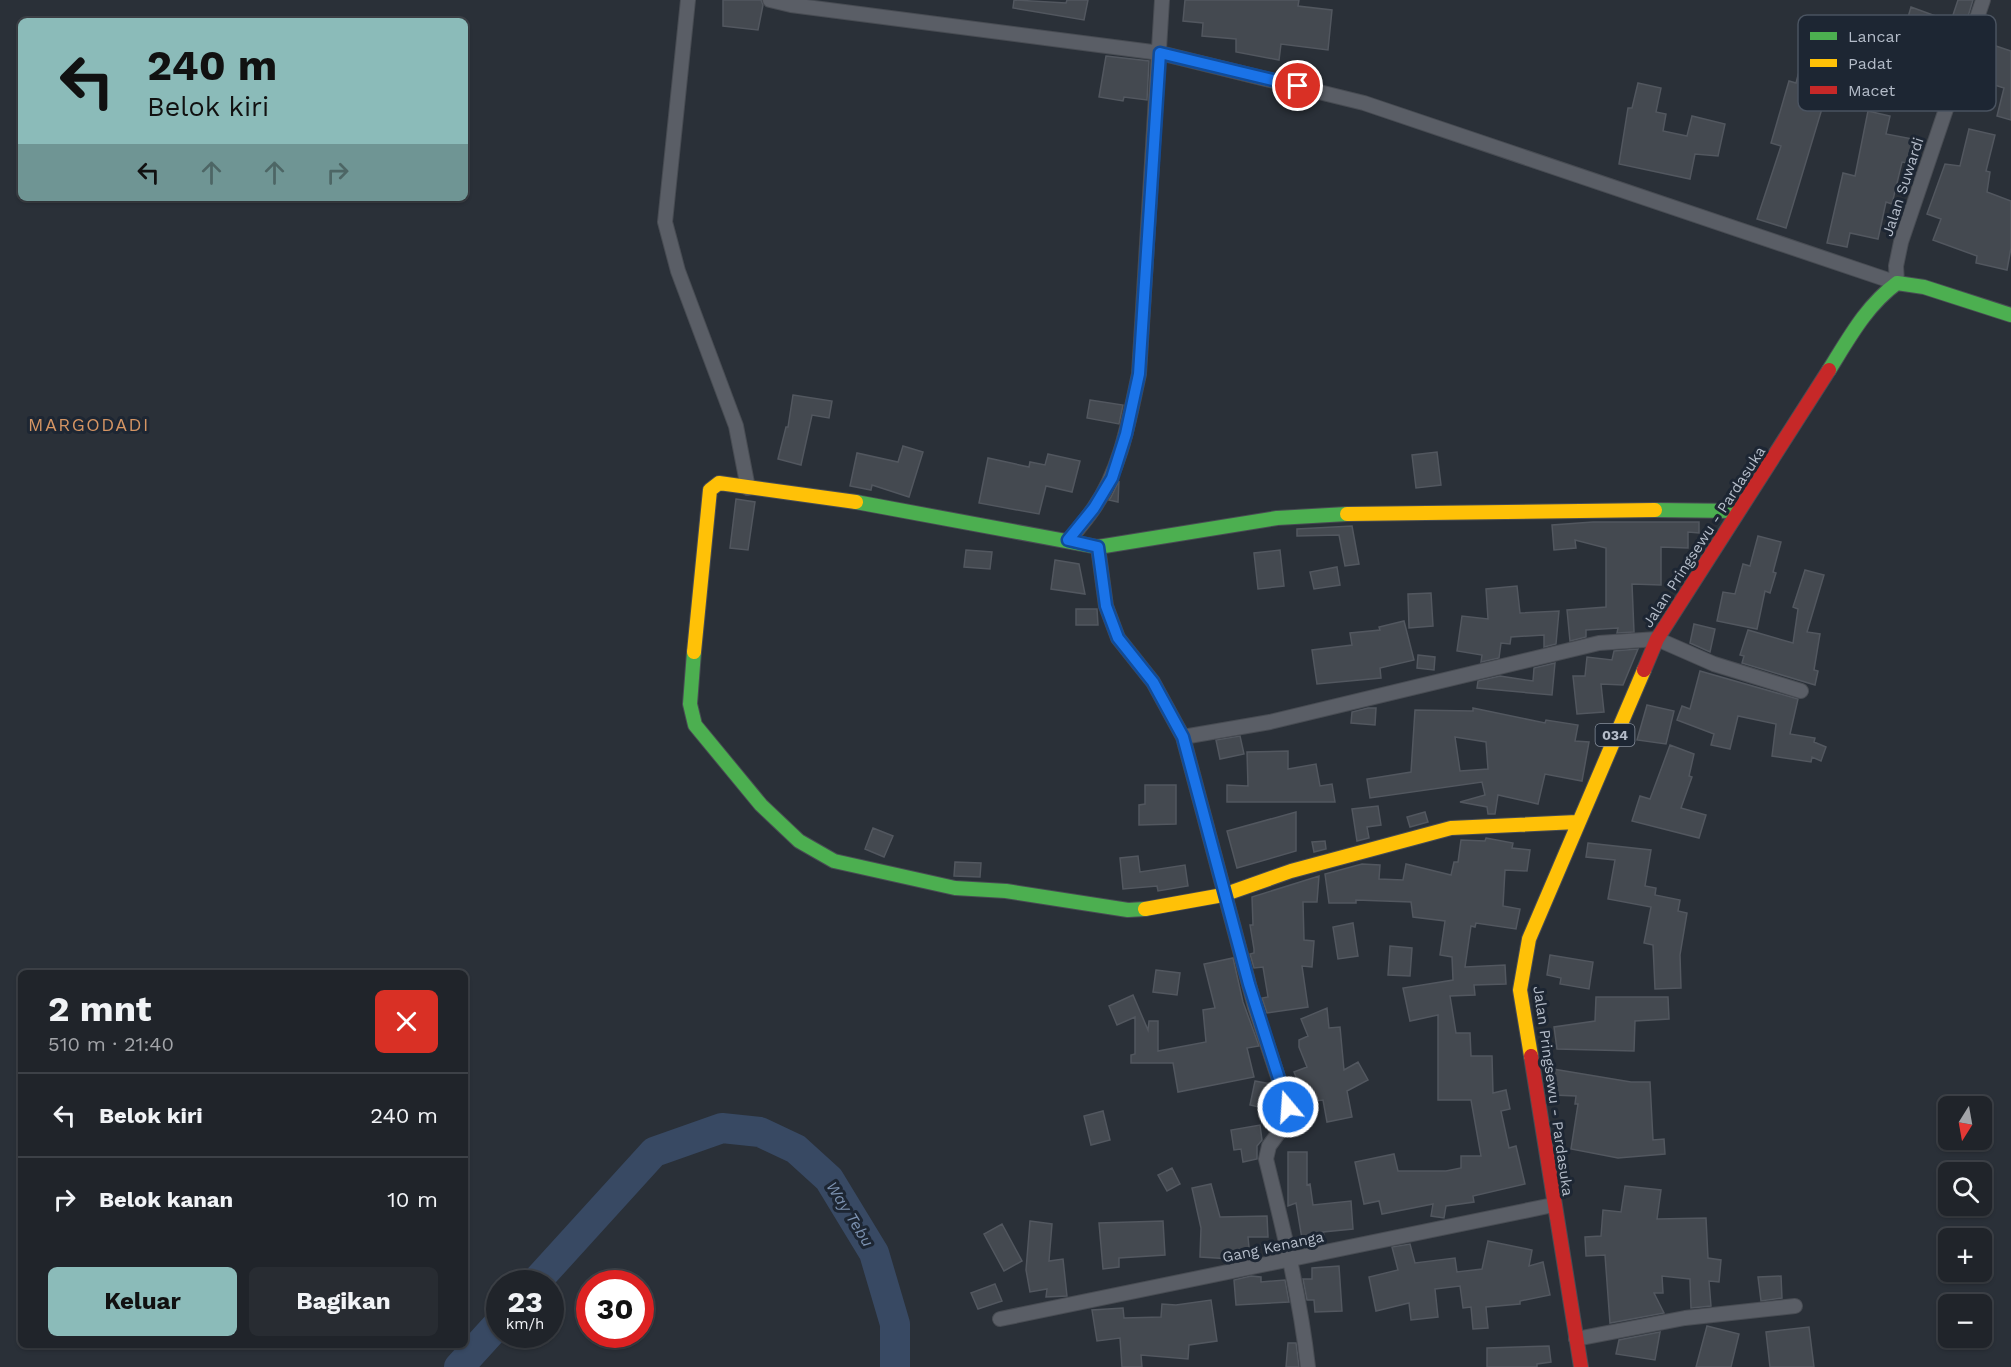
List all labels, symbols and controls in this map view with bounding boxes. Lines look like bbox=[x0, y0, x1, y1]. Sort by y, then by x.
legend bbox=[1798, 15, 1996, 111]
text: Lancar bbox=[1848, 27, 1902, 46]
text: 240 m bbox=[147, 41, 277, 90]
icon: left bbox=[48, 42, 126, 120]
text: Padat bbox=[1848, 54, 1893, 73]
pin bbox=[1272, 60, 1323, 111]
icon: arrive bbox=[1281, 69, 1314, 102]
text: Macet bbox=[1848, 81, 1896, 100]
text: Belok kiri bbox=[147, 91, 269, 123]
street label: Jalan Suwardi bbox=[1879, 135, 1927, 239]
icon: left bbox=[132, 156, 165, 189]
icon: ahead bbox=[195, 156, 228, 189]
icon: ahead bbox=[258, 156, 291, 189]
icon: right bbox=[321, 156, 354, 189]
district label: MARGODADI bbox=[28, 414, 150, 435]
street label: Jalan Pringsewu - Pardasuka bbox=[1639, 443, 1770, 631]
road number: 034 bbox=[1596, 724, 1634, 746]
street label: Jalan Pringsewu - Pardasuka bbox=[1529, 985, 1577, 1198]
text: 2 mnt bbox=[48, 988, 152, 1030]
button: close bbox=[375, 990, 438, 1053]
text: 510 m · 21:40 bbox=[48, 1032, 174, 1056]
position arrow bbox=[1256, 1075, 1320, 1139]
north arrow bbox=[1938, 1096, 1992, 1150]
map controls bbox=[1938, 1096, 1992, 1348]
icon: left bbox=[48, 1099, 81, 1132]
text: Belok kiri bbox=[99, 1103, 203, 1128]
text: 240 m bbox=[370, 1103, 438, 1128]
button: search bbox=[1938, 1162, 1992, 1216]
water label: Way Tebu bbox=[822, 1178, 878, 1251]
icon: right bbox=[48, 1183, 81, 1216]
text: Belok kanan bbox=[99, 1187, 233, 1212]
text: 10 m bbox=[387, 1187, 438, 1212]
street label: Gang Kenanga bbox=[1221, 1227, 1326, 1267]
button: + bbox=[1938, 1228, 1992, 1282]
button: Keluar bbox=[48, 1267, 237, 1336]
button: Bagikan bbox=[249, 1267, 438, 1336]
speed limit sign: 30 bbox=[576, 1270, 654, 1348]
text: 23 bbox=[507, 1284, 543, 1319]
button: − bbox=[1938, 1294, 1992, 1348]
text: km/h bbox=[506, 1315, 544, 1333]

